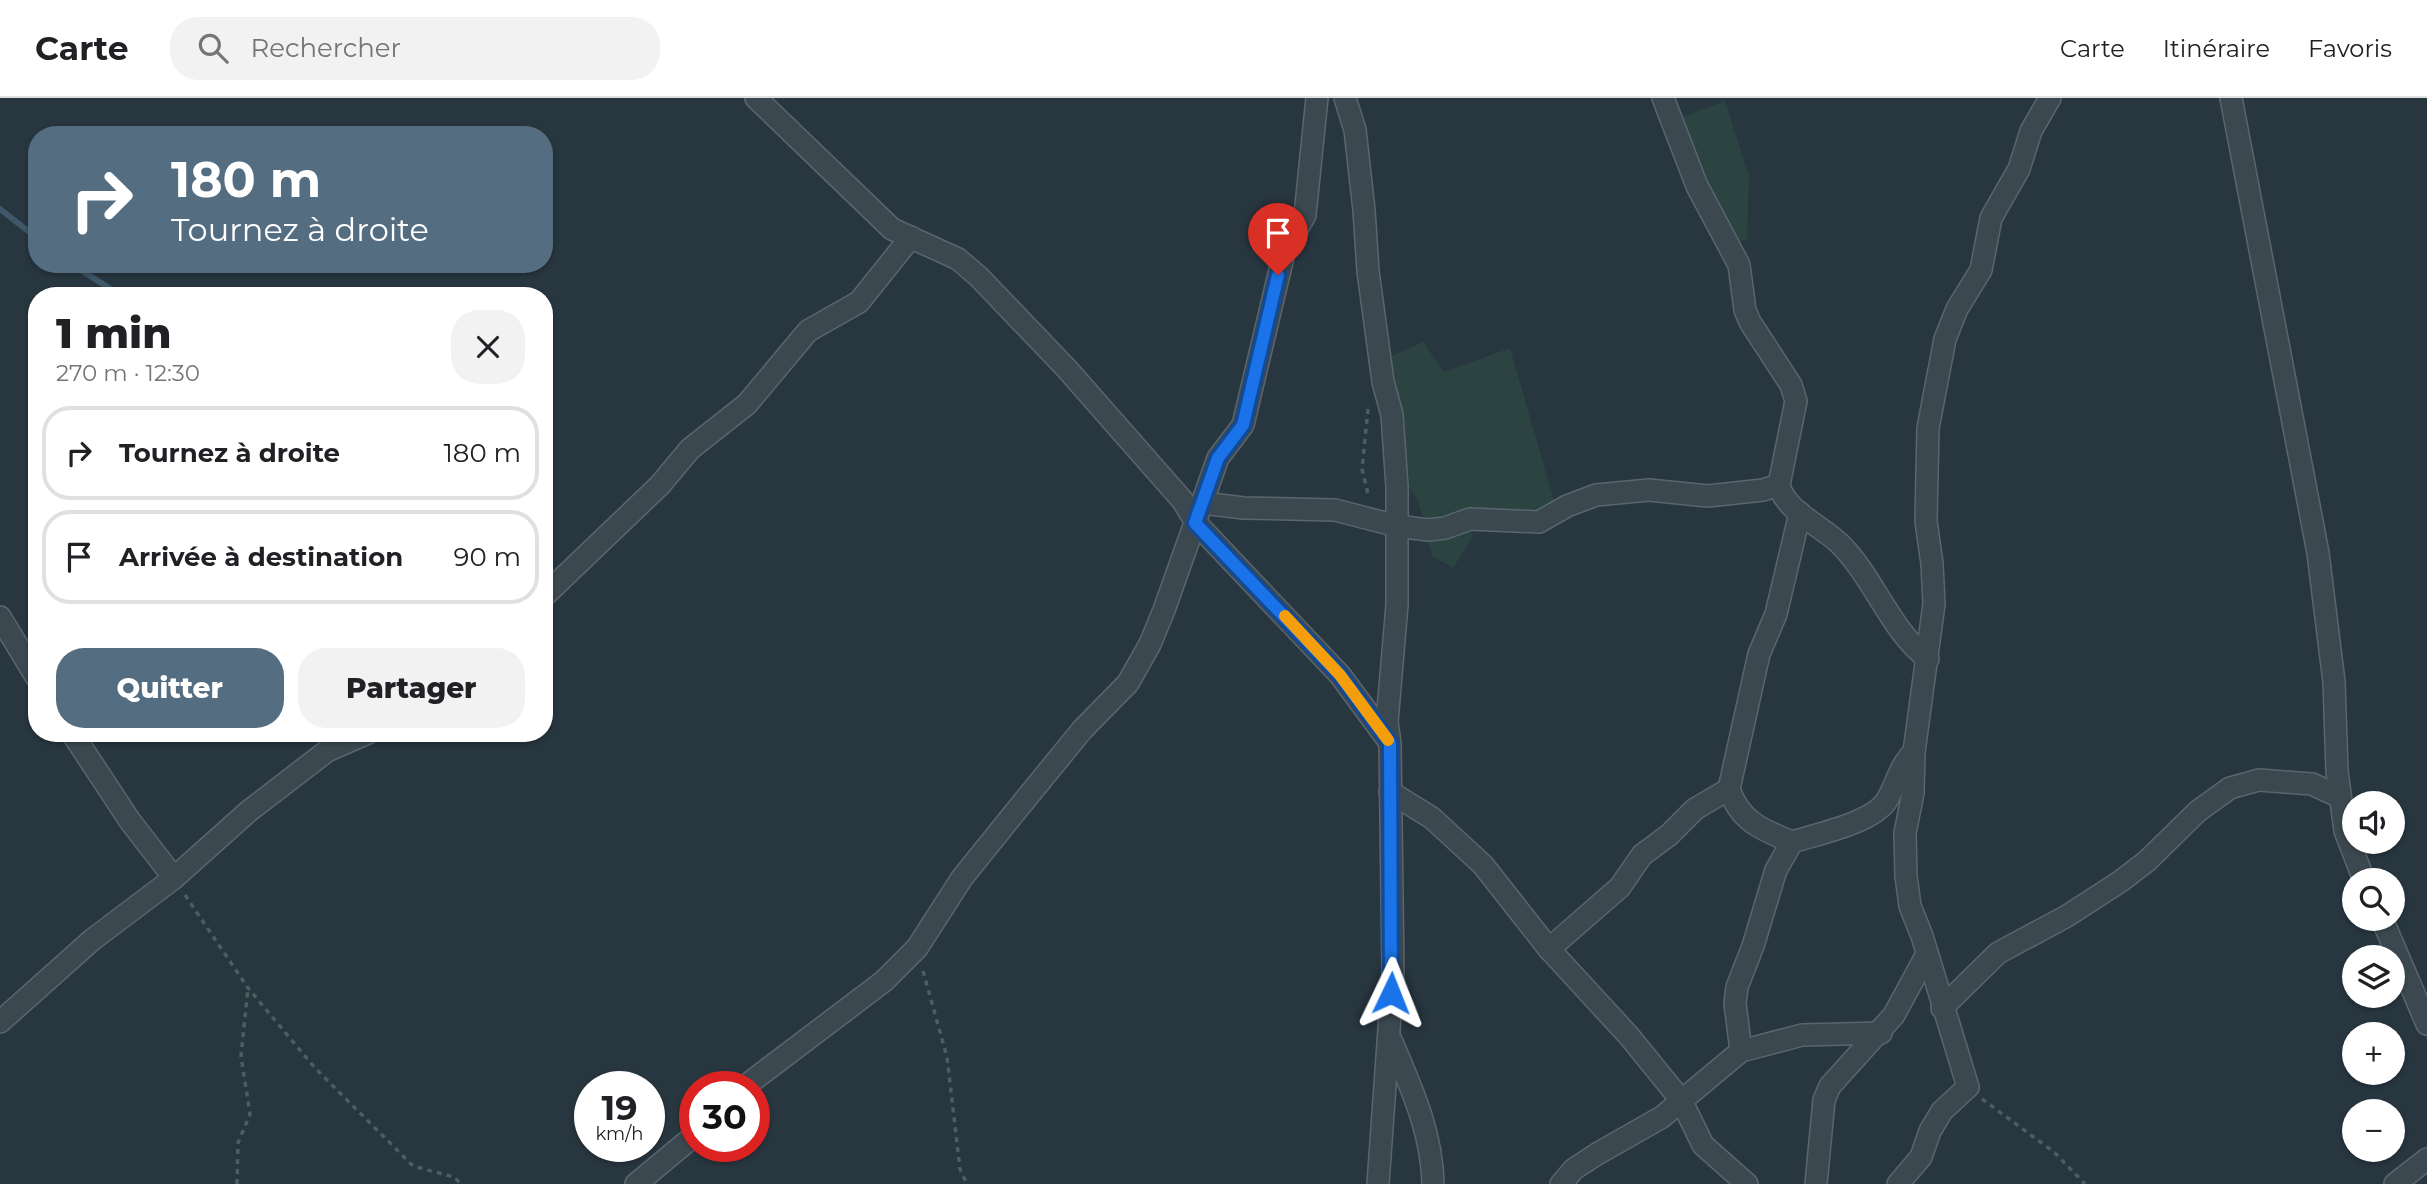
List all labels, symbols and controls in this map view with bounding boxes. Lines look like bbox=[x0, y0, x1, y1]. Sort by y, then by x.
search box bbox=[170, 17, 660, 80]
text: Carte bbox=[35, 28, 128, 68]
icon: search bbox=[194, 29, 232, 67]
text: Rechercher bbox=[250, 32, 401, 64]
text: Carte bbox=[2060, 34, 2125, 63]
text: Itinéraire bbox=[2163, 34, 2270, 63]
text: Favoris bbox=[2308, 34, 2392, 63]
text: 180 m bbox=[171, 150, 321, 209]
icon: right bbox=[56, 154, 147, 245]
pin bbox=[1248, 203, 1308, 275]
text: Tournez à droite bbox=[171, 210, 429, 249]
icon: arrive bbox=[1259, 214, 1297, 252]
text: 1 min bbox=[56, 307, 172, 359]
button: close bbox=[451, 310, 525, 384]
text: 270 m · 12:30 bbox=[56, 359, 200, 387]
icon: right bbox=[60, 434, 98, 472]
text: Tournez à droite bbox=[119, 437, 340, 469]
text: 180 m bbox=[443, 437, 521, 469]
icon: arrive bbox=[60, 538, 98, 576]
text: Arrivée à destination bbox=[119, 541, 403, 573]
text: 90 m bbox=[454, 541, 521, 573]
button: Quitter bbox=[56, 648, 284, 728]
button: Partager bbox=[298, 648, 525, 728]
map controls bbox=[2342, 791, 2405, 1162]
button: sound bbox=[2342, 791, 2405, 854]
button: search bbox=[2342, 868, 2405, 931]
button: layers bbox=[2342, 945, 2405, 1008]
position arrow bbox=[1354, 956, 1428, 1030]
button: + bbox=[2342, 1022, 2405, 1085]
speed limit sign: 30 bbox=[679, 1071, 770, 1162]
text: 19 bbox=[601, 1086, 638, 1129]
button: − bbox=[2342, 1099, 2405, 1162]
text: km/h bbox=[595, 1123, 644, 1145]

